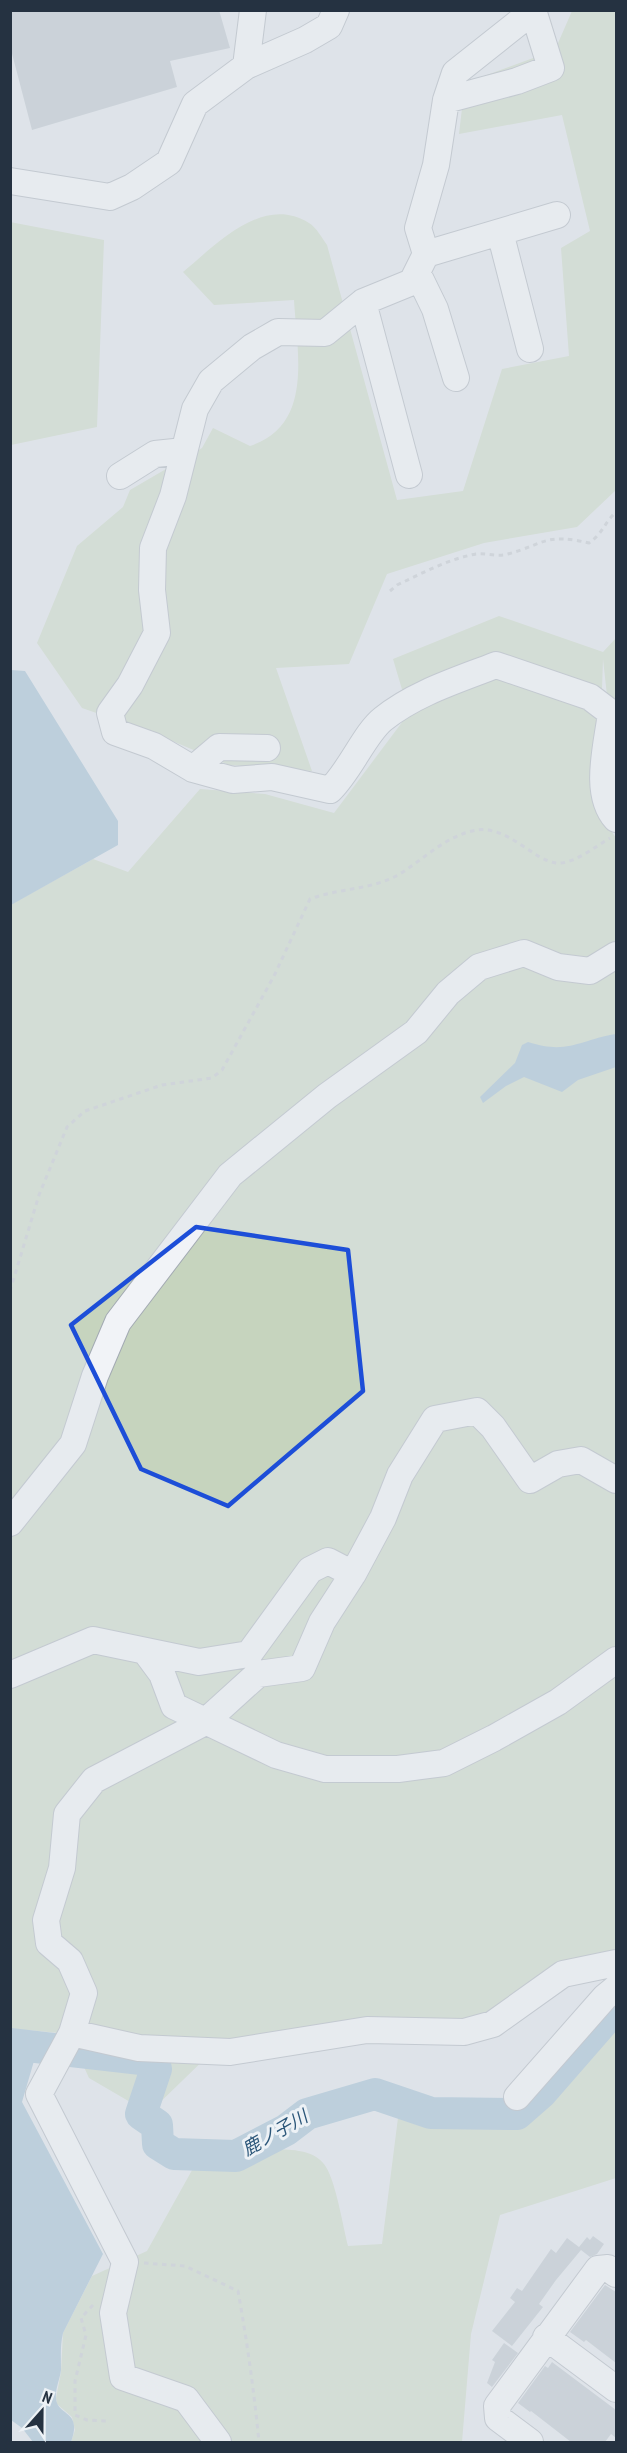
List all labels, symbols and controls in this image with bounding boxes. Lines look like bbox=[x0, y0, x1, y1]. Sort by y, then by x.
water label: 鹿ノ子川 bbox=[238, 2104, 313, 2161]
north arrow bbox=[12, 2381, 72, 2441]
text: N bbox=[40, 2386, 55, 2408]

